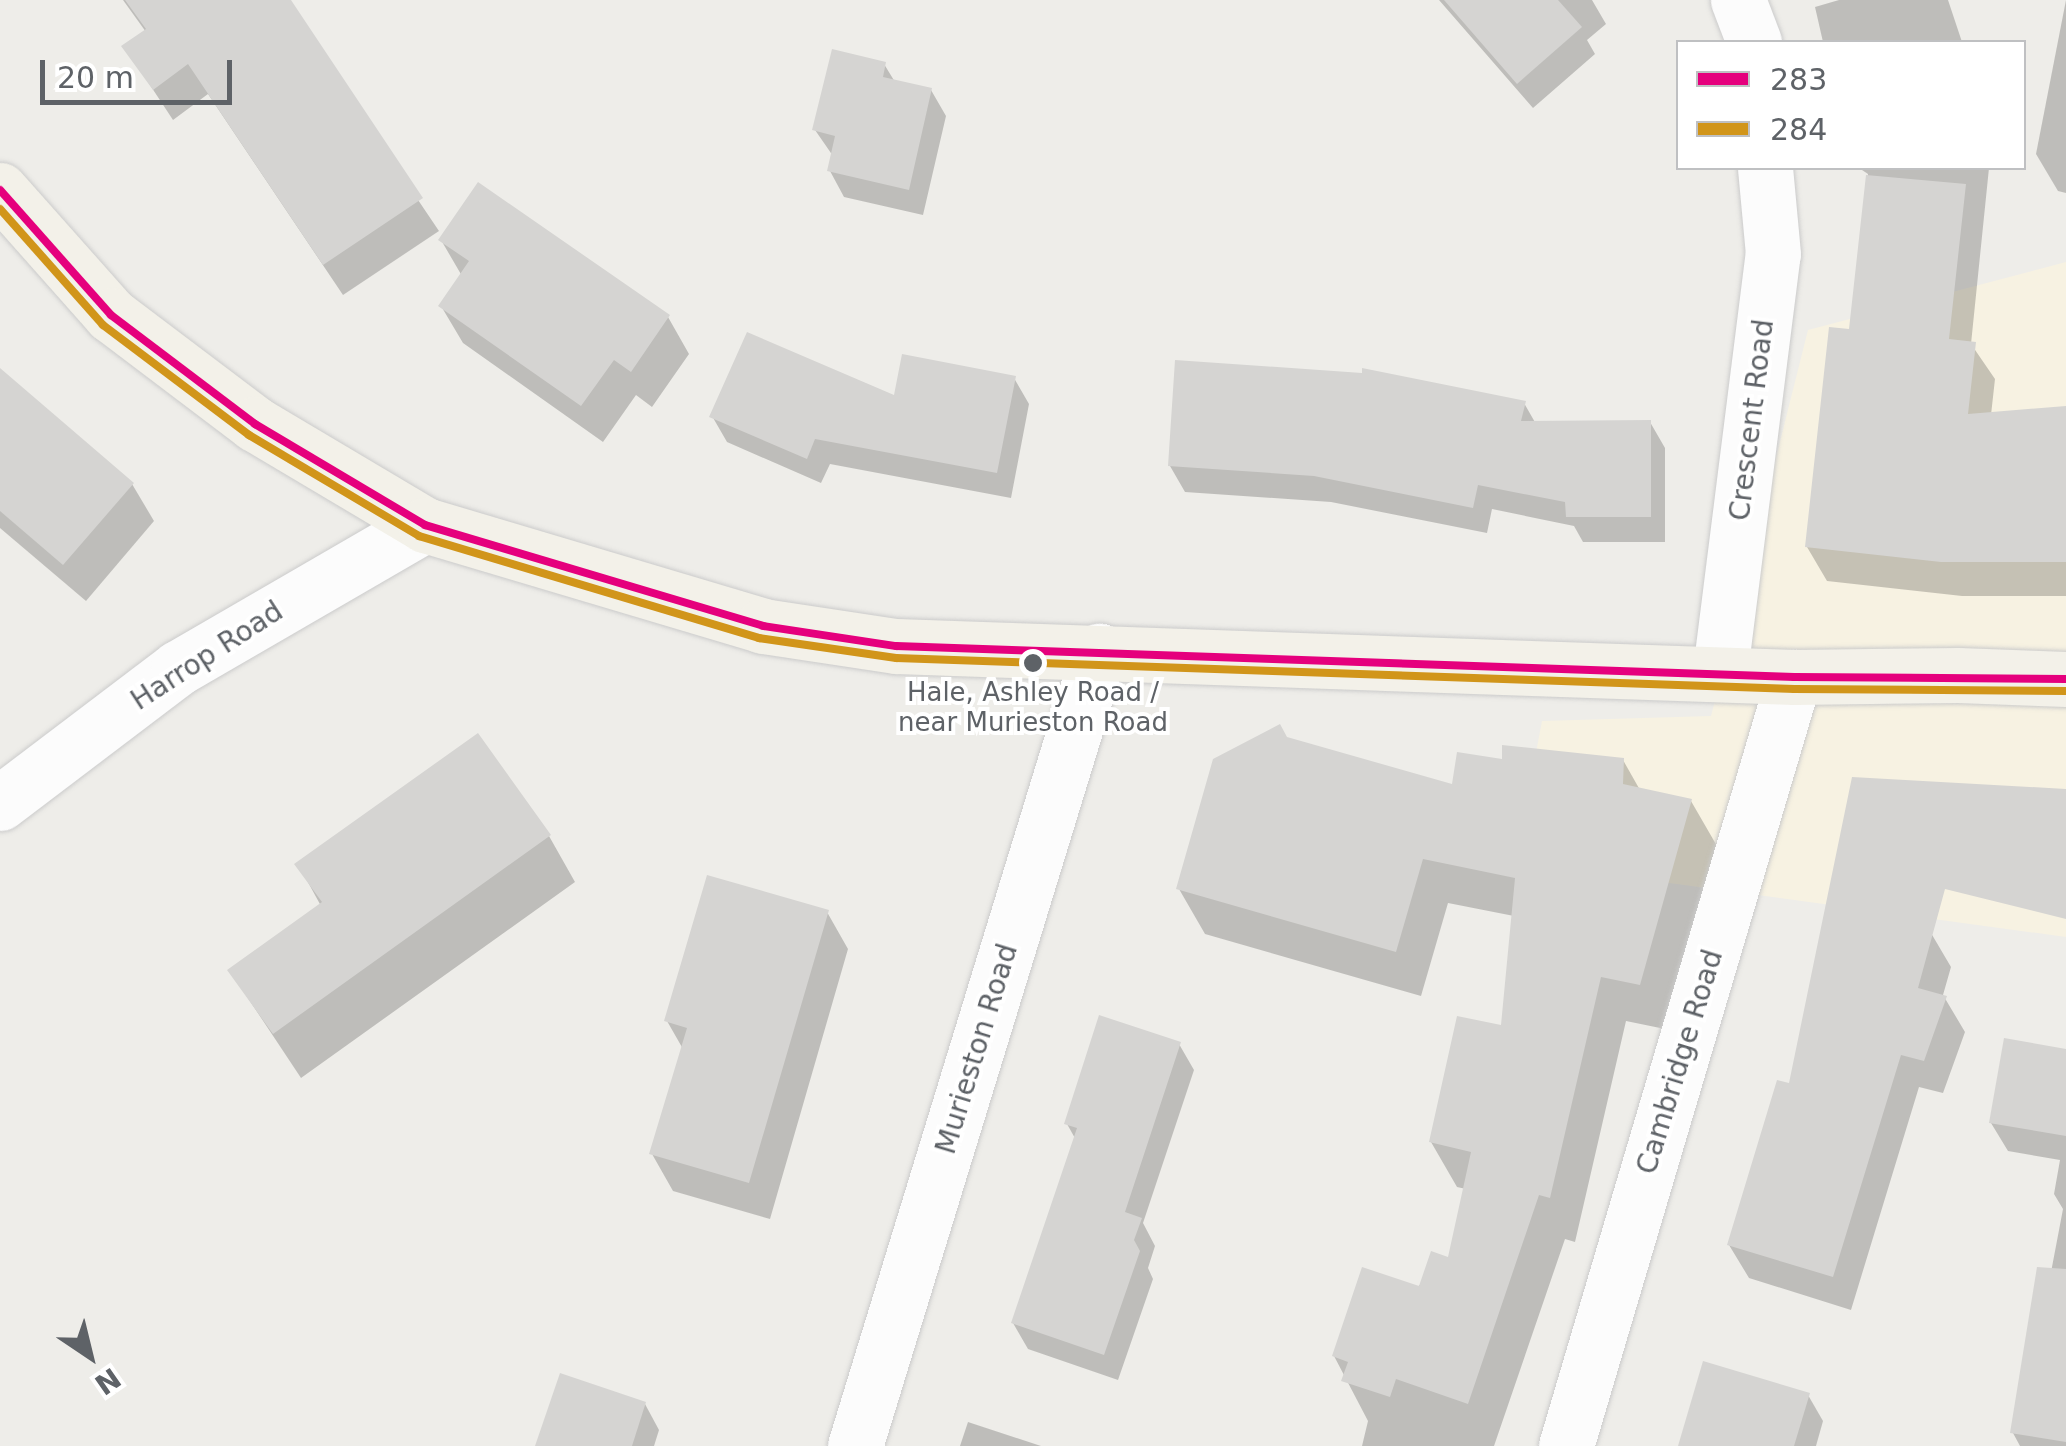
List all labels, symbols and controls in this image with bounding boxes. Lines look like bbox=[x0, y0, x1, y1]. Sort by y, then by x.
scale bar bbox=[45, 40, 238, 102]
legend bbox=[1676, 40, 2026, 170]
text: 20 m bbox=[57, 60, 134, 95]
text: 283 bbox=[1770, 62, 1827, 97]
text: 284 bbox=[1770, 112, 1827, 147]
street label: Crescent Road bbox=[1723, 317, 1781, 523]
street label: Harrop Road bbox=[125, 594, 289, 718]
marker: Hale, Ashley Road / near Murieston Road bbox=[1023, 653, 1043, 673]
place label: Hale, Ashley Road / near Murieston Road bbox=[898, 677, 1168, 738]
street label: Murieston Road bbox=[929, 940, 1025, 1158]
street label: Cambridge Road bbox=[1630, 946, 1730, 1178]
north arrow bbox=[40, 1306, 140, 1406]
text: N bbox=[88, 1361, 127, 1401]

